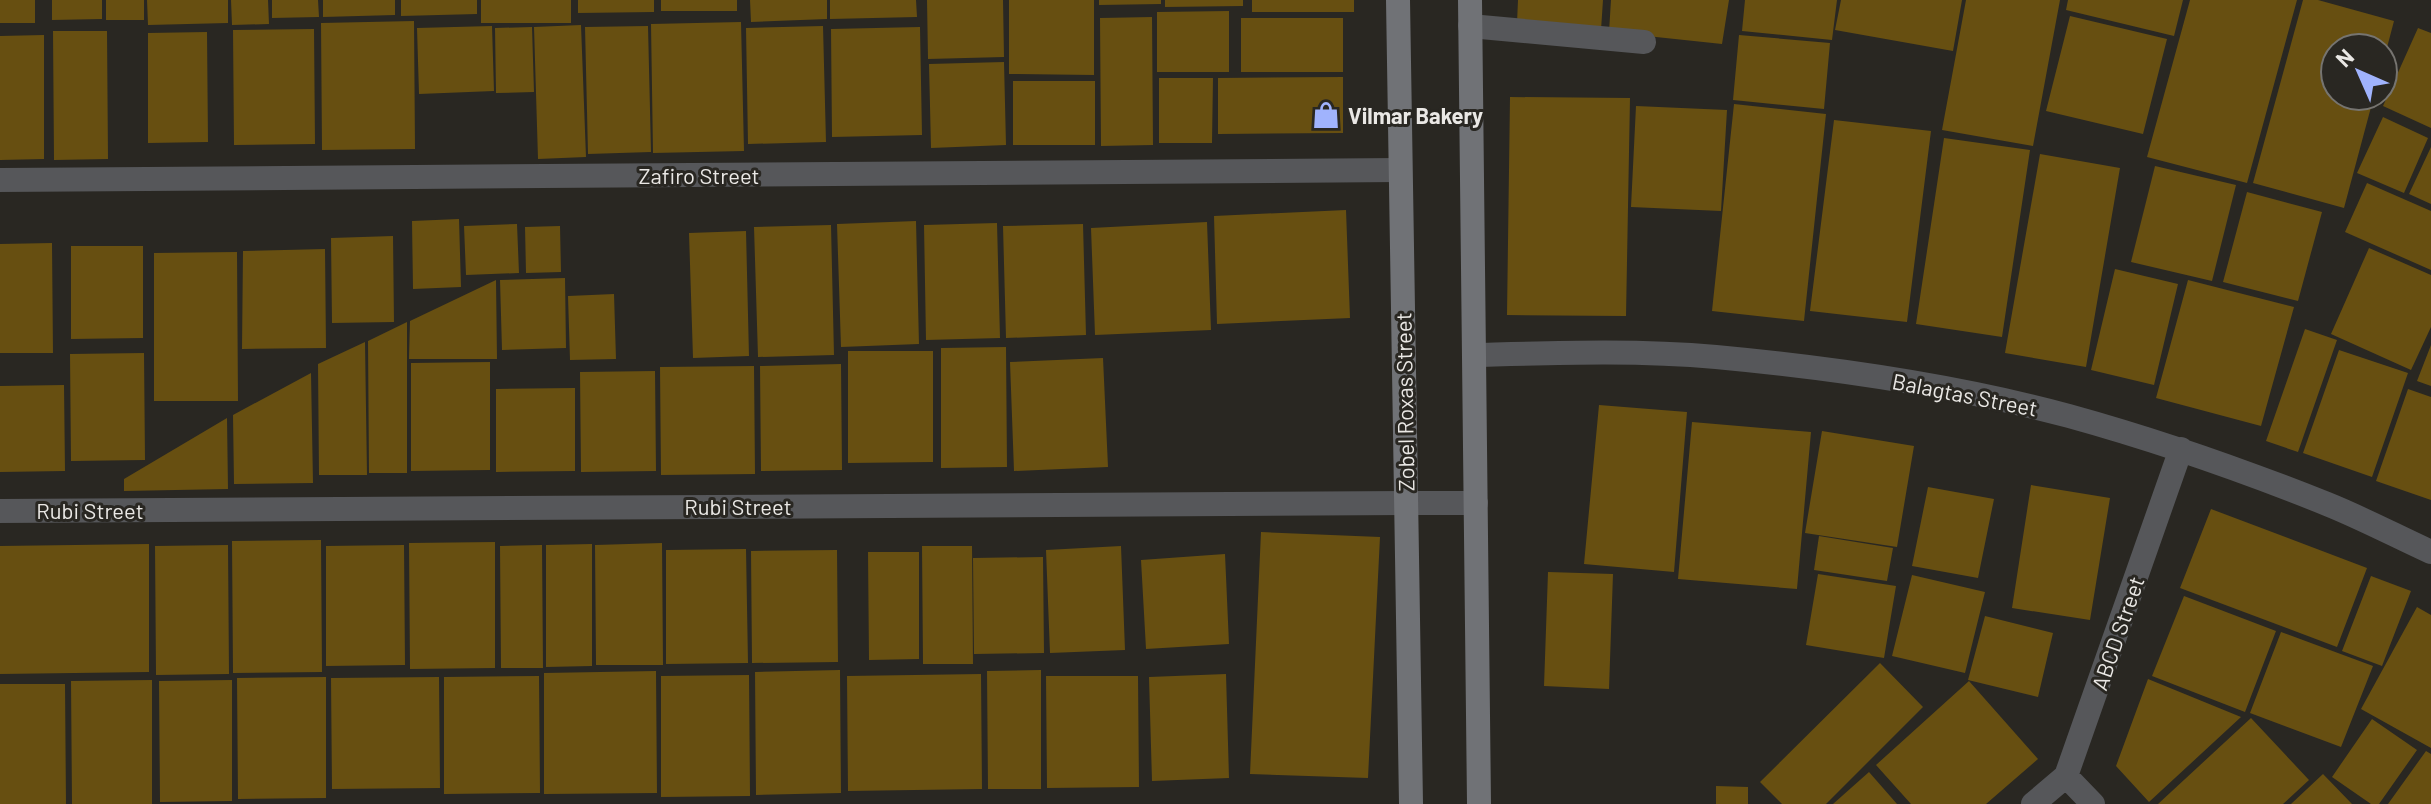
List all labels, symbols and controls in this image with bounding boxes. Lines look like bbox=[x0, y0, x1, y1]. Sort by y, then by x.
north arrow bbox=[2319, 32, 2399, 112]
text: N bbox=[2330, 43, 2359, 72]
shop icon: Vilmar Bakery bbox=[1311, 100, 1341, 130]
place label: Vilmar Bakery bbox=[1348, 102, 1483, 128]
street label: Zafiro Street bbox=[638, 162, 760, 188]
street label: Zobel Roxas Street bbox=[1389, 312, 1419, 492]
street label: Balagtas Street bbox=[1890, 367, 2040, 421]
street label: Rubi Street bbox=[684, 493, 792, 519]
street label: Rubi Street bbox=[36, 497, 144, 523]
street label: ABCD Street bbox=[2085, 573, 2149, 693]

